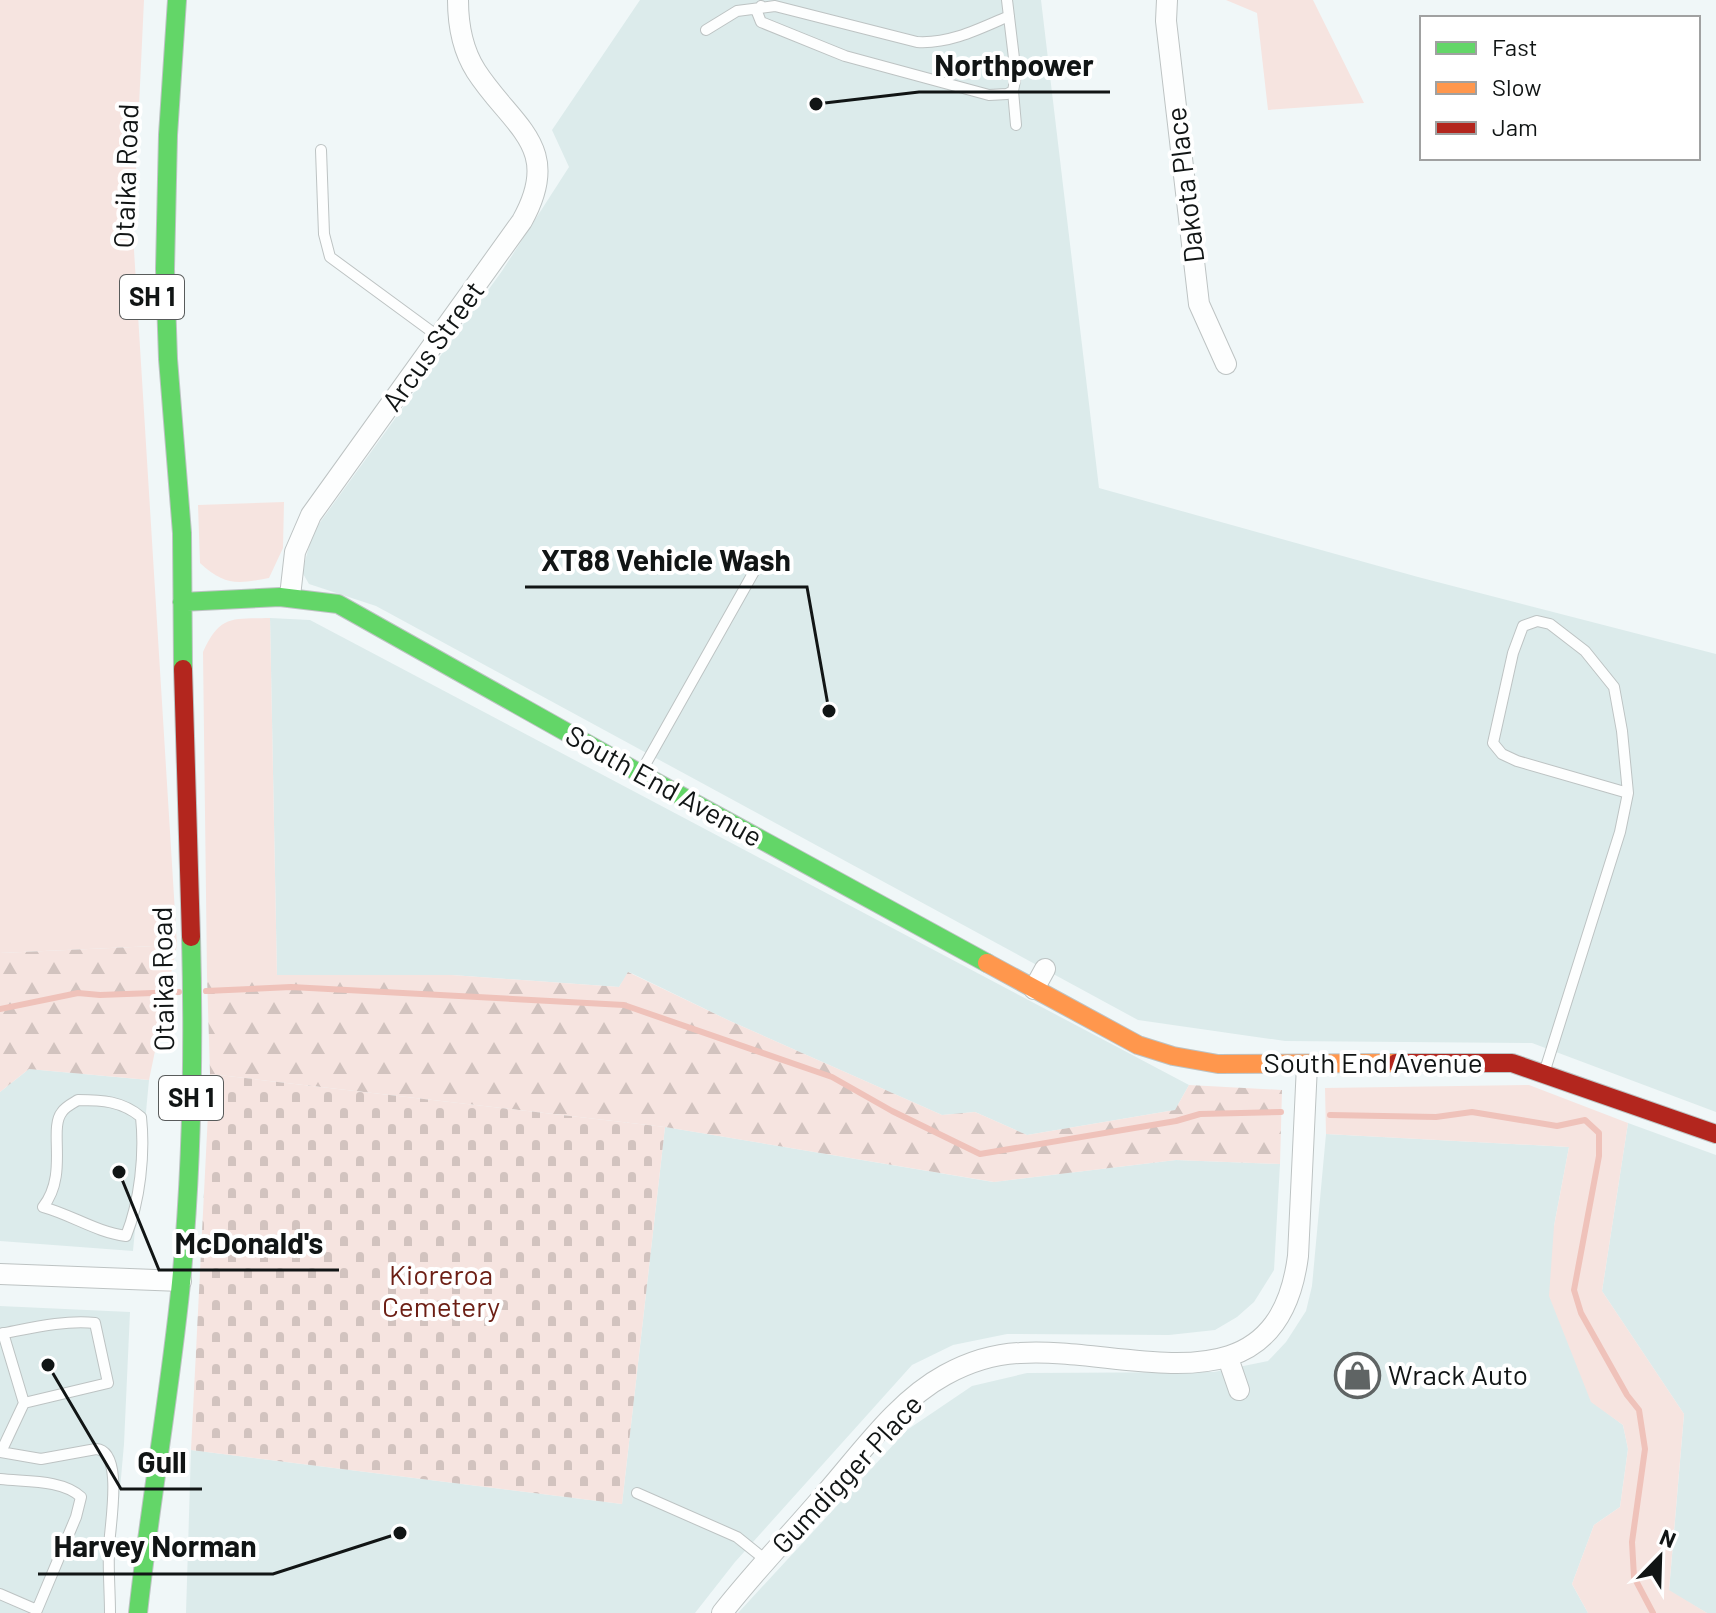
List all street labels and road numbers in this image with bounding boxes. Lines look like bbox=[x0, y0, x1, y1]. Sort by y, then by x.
street label: Otaika Road bbox=[105, 103, 145, 249]
street label: Dakota Place bbox=[1158, 105, 1210, 265]
street label: Arcus Street bbox=[374, 274, 491, 417]
road number: SH 1 bbox=[120, 275, 184, 319]
street label: South End Avenue bbox=[560, 717, 769, 853]
street label: Otaika Road bbox=[144, 906, 180, 1052]
street label: South End Avenue bbox=[1263, 1045, 1483, 1079]
road number: SH 1 bbox=[159, 1076, 223, 1120]
street label: Gumdigger Place bbox=[764, 1387, 929, 1560]

